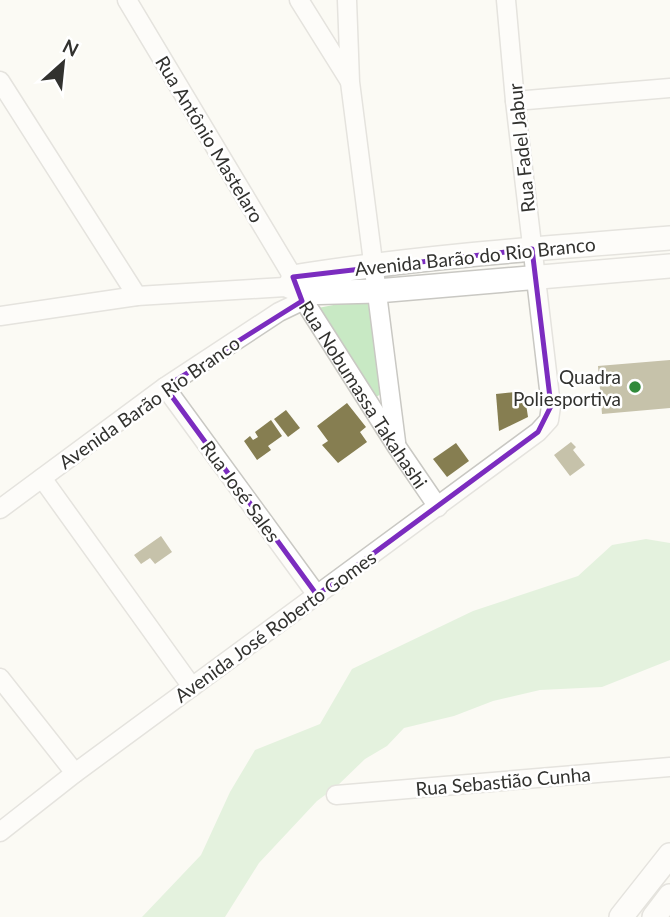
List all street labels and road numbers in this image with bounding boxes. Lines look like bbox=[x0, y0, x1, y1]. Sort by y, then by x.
street label: Rua Antônio Mastelaro bbox=[151, 51, 269, 227]
street label: Rua Fadel Jabur bbox=[503, 82, 539, 214]
street label: Avenida Barão do Rio Branco bbox=[353, 232, 597, 280]
street label: Rua Nobumassa Takahashi bbox=[295, 296, 433, 492]
street label: Avenida Barão Rio Branco bbox=[54, 331, 244, 473]
street label: Rua José Sales bbox=[196, 436, 286, 546]
street label: Avenida José Roberto Gomes bbox=[170, 545, 380, 707]
street label: Rua Sebastião Cunha bbox=[415, 762, 591, 800]

